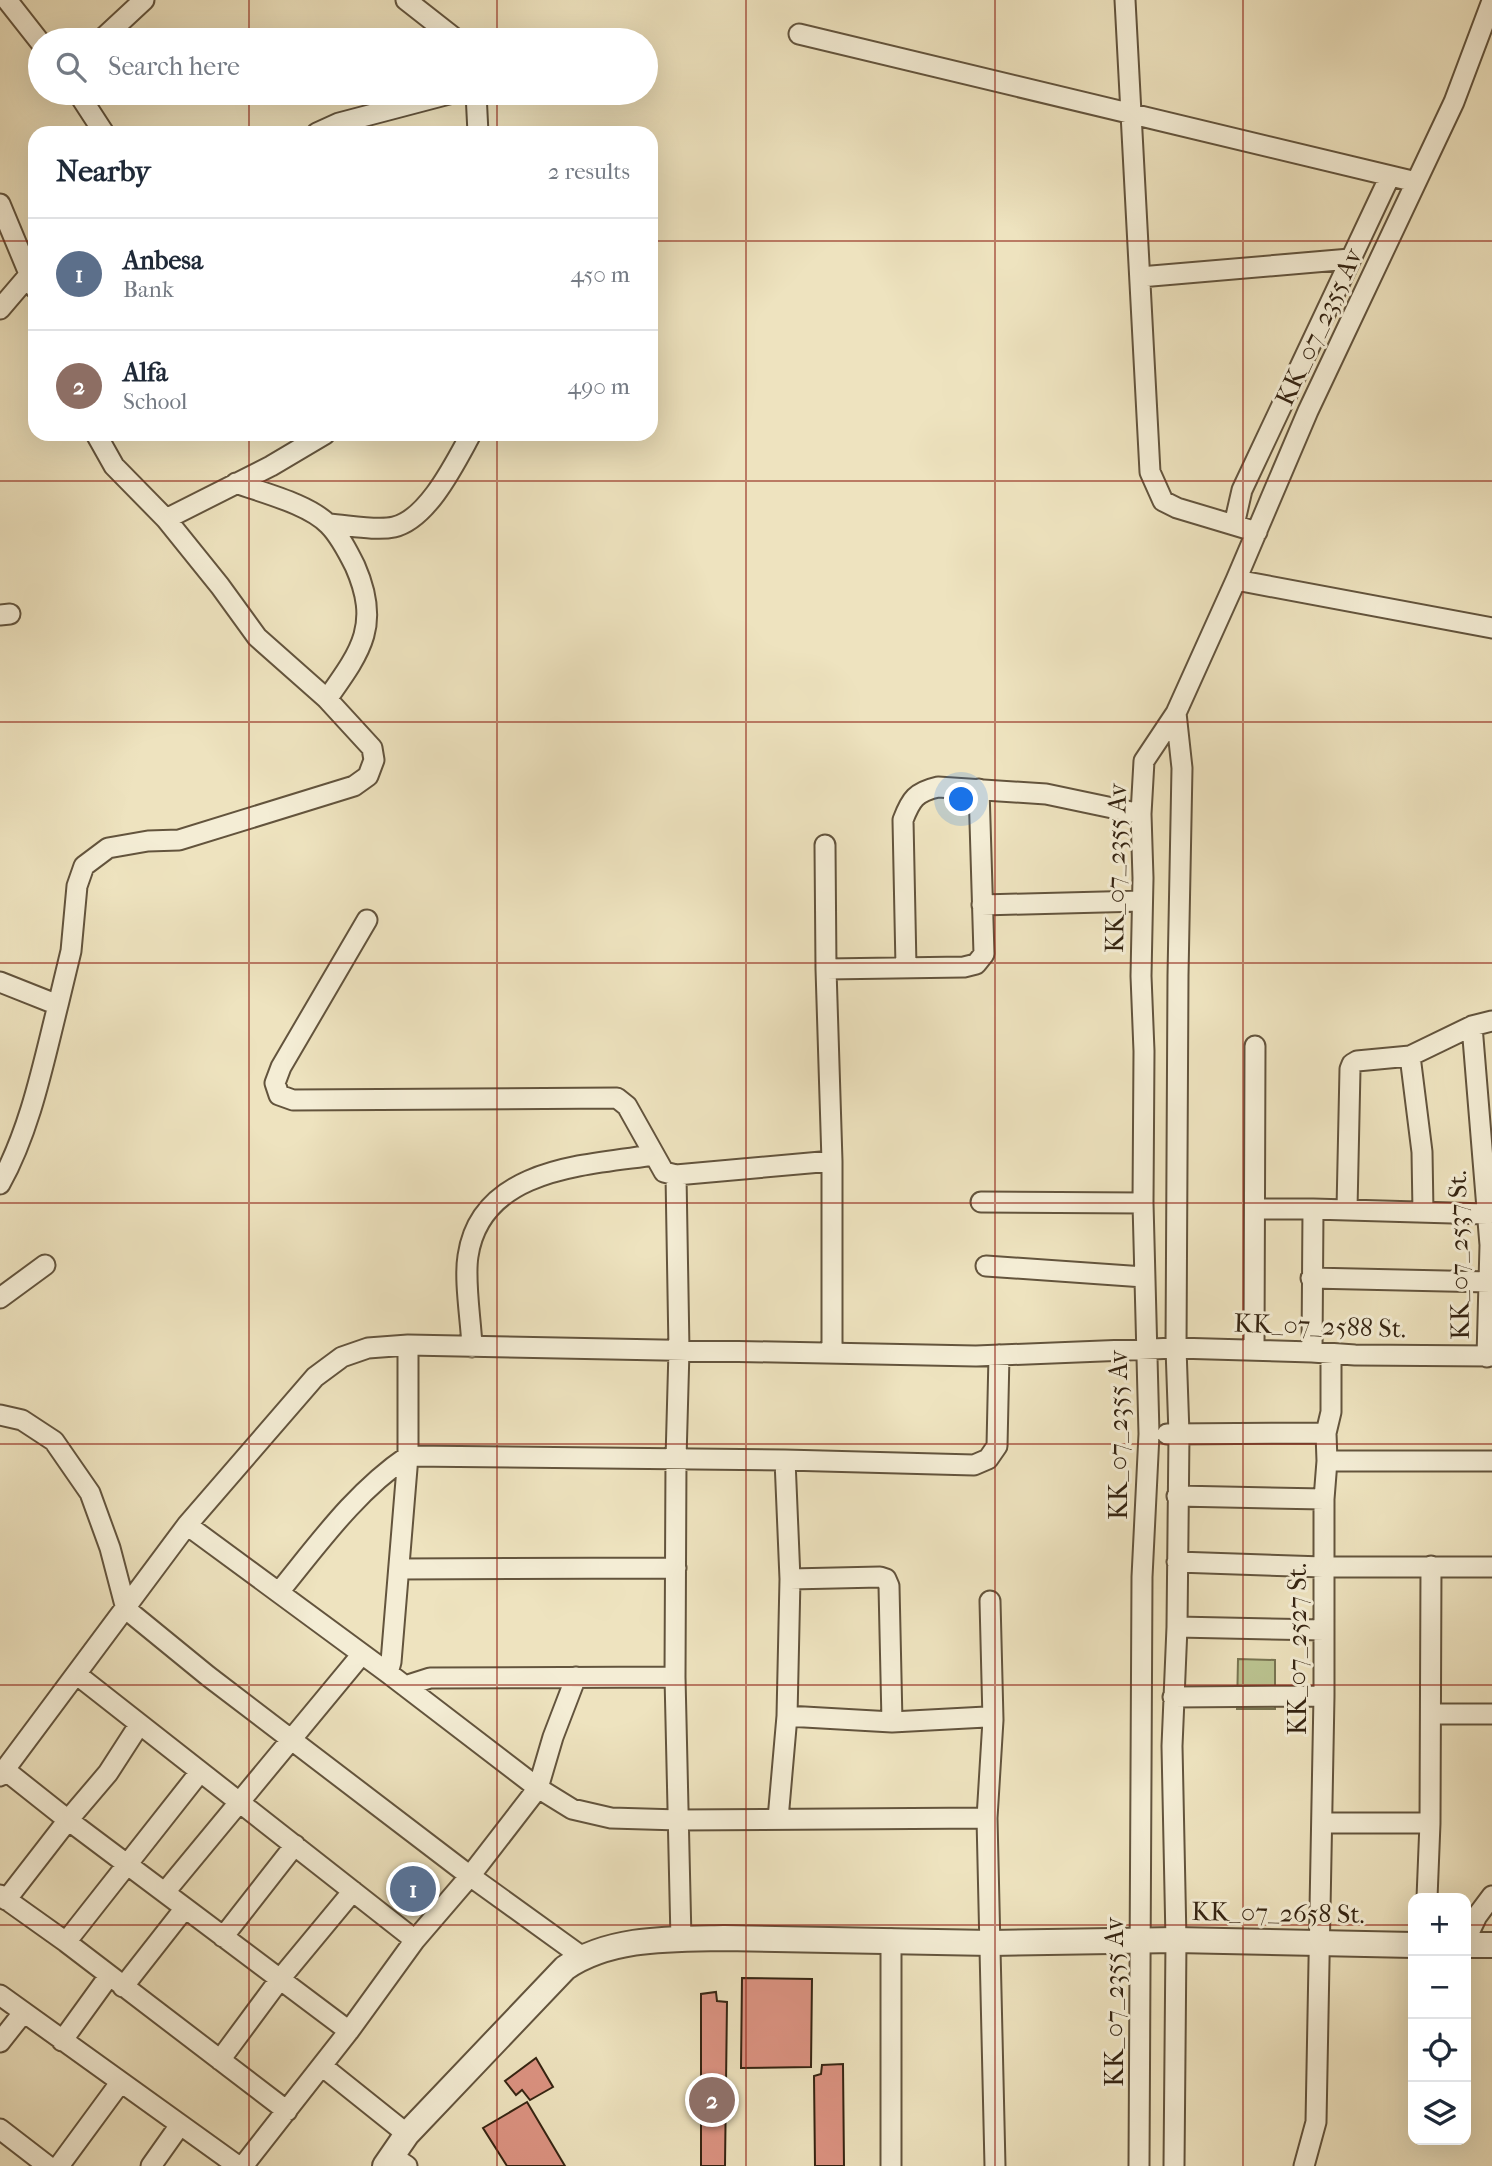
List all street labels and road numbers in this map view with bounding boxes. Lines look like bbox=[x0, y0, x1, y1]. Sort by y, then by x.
street label: KK_07_2355 Av bbox=[1269, 243, 1369, 410]
street label: KK_07_2355 Av bbox=[1099, 782, 1133, 953]
street label: KK_07_2537 St. bbox=[1442, 1170, 1476, 1340]
street label: KK_07_2588 St. bbox=[1233, 1308, 1407, 1344]
street label: KK_07_2355 Av bbox=[1103, 1349, 1134, 1520]
street label: KK_07_2527 St. bbox=[1282, 1563, 1313, 1735]
street label: KK_07_2658 St. bbox=[1191, 1896, 1365, 1930]
street label: KK_07_2355 Av bbox=[1099, 1916, 1130, 2087]

